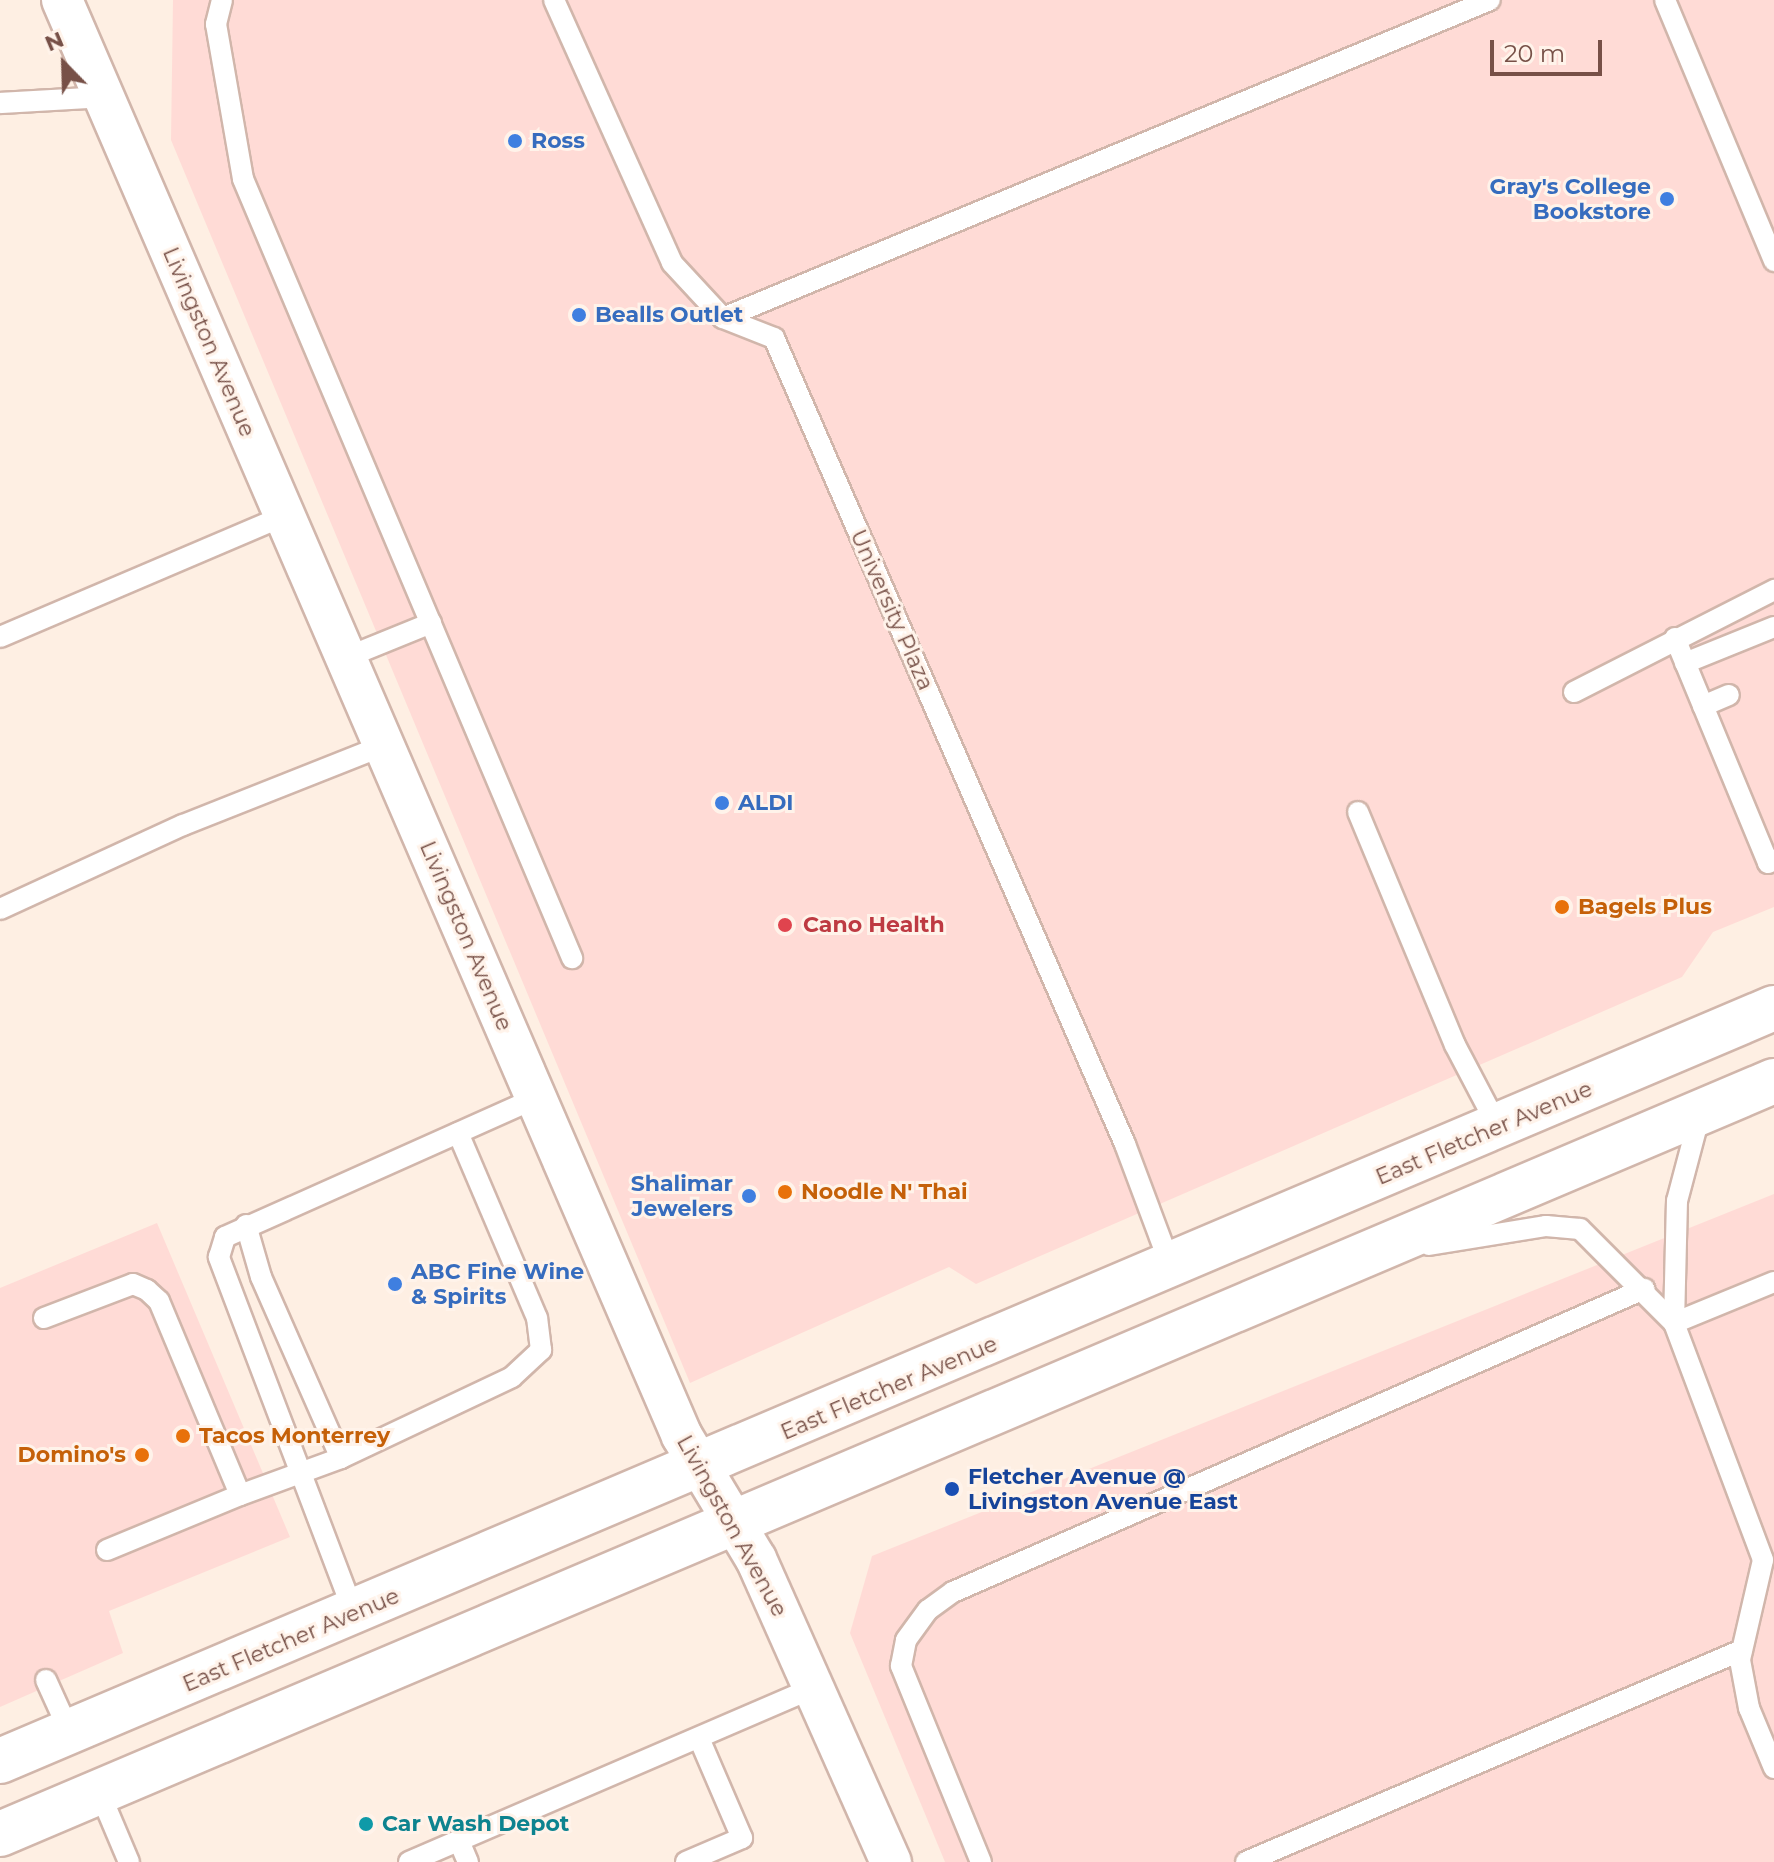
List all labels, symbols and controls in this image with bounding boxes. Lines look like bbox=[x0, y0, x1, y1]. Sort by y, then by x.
north arrow bbox=[24, 24, 104, 104]
scale bar bbox=[1494, 24, 1606, 74]
text: N bbox=[41, 26, 68, 57]
text: 20 m bbox=[1504, 39, 1565, 68]
place label: Ross bbox=[531, 128, 585, 154]
marker: Ross bbox=[506, 132, 524, 150]
place label: Gray's College Bookstore bbox=[1490, 173, 1651, 224]
marker: Gray's College Bookstore bbox=[1658, 190, 1676, 208]
street label: Livingston Avenue bbox=[157, 243, 261, 441]
place label: Bealls Outlet bbox=[595, 302, 743, 328]
marker: Bealls Outlet bbox=[570, 306, 588, 324]
street label: University Plaza bbox=[845, 526, 939, 694]
place label: ALDI bbox=[738, 790, 794, 816]
marker: ALDI bbox=[713, 794, 731, 812]
street label: Livingston Avenue bbox=[414, 837, 518, 1035]
place label: Bagels Plus bbox=[1578, 894, 1712, 920]
marker: Bagels Plus bbox=[1553, 898, 1571, 916]
place label: Cano Health bbox=[803, 912, 945, 938]
marker: Cano Health bbox=[774, 914, 796, 936]
street label: East Fletcher Avenue bbox=[1372, 1075, 1596, 1191]
place label: Shalimar Jewelers bbox=[631, 1170, 733, 1222]
place label: Noodle N' Thai bbox=[801, 1179, 968, 1205]
marker: Noodle N' Thai bbox=[776, 1183, 794, 1201]
marker: Shalimar Jewelers bbox=[740, 1187, 758, 1205]
place label: ABC Fine Wine & Spirits bbox=[411, 1258, 584, 1310]
marker: ABC Fine Wine & Spirits bbox=[386, 1275, 404, 1293]
street label: East Fletcher Avenue bbox=[777, 1330, 1001, 1446]
place label: Tacos Monterrey bbox=[199, 1423, 390, 1449]
marker: Tacos Monterrey bbox=[174, 1427, 192, 1445]
street label: Livingston Avenue bbox=[671, 1431, 793, 1621]
place label: Domino's bbox=[18, 1442, 126, 1468]
marker: Domino's bbox=[133, 1446, 151, 1464]
place label: Fletcher Avenue @ Livingston Avenue East bbox=[968, 1463, 1238, 1514]
marker: Fletcher Avenue @ Livingston Avenue East bbox=[943, 1480, 961, 1498]
street label: East Fletcher Avenue bbox=[179, 1582, 403, 1698]
place label: Car Wash Depot bbox=[382, 1811, 569, 1837]
marker: Car Wash Depot bbox=[357, 1815, 375, 1833]

